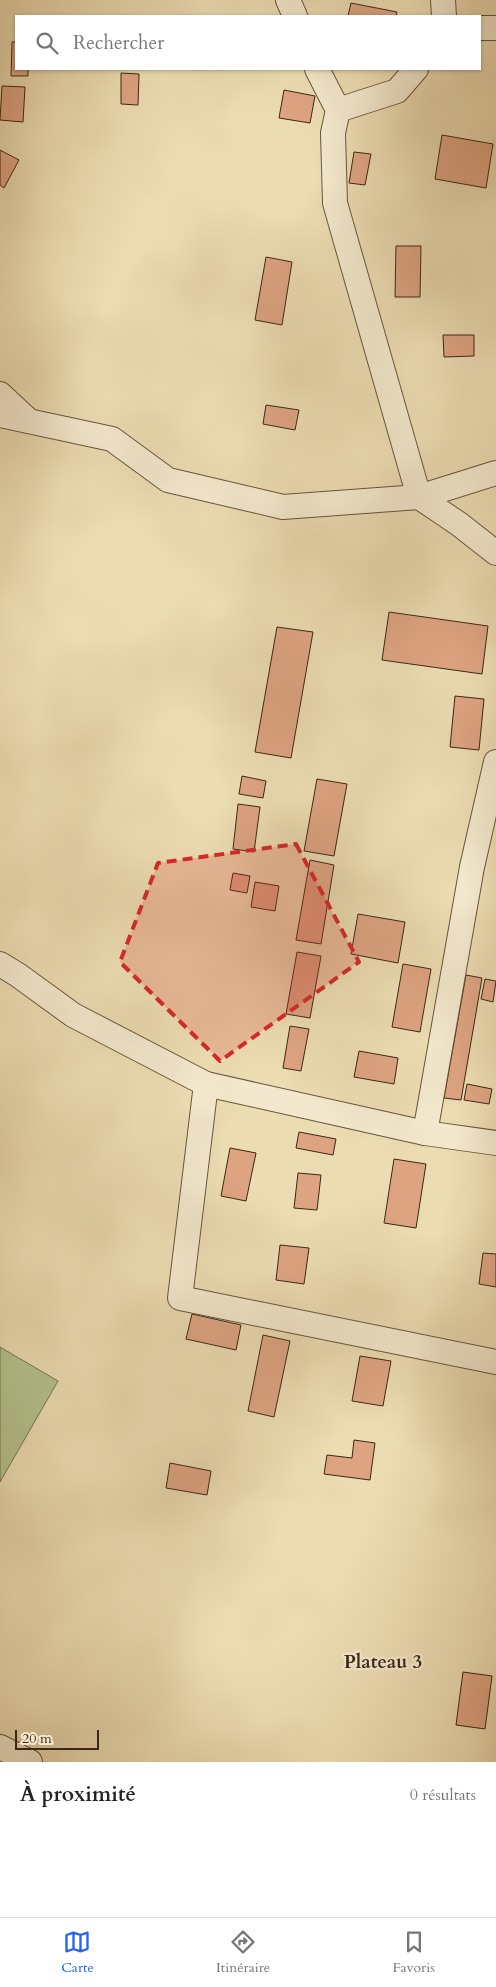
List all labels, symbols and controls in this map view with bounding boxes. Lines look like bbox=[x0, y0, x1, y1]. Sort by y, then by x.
search box bbox=[15, 15, 481, 70]
icon: search bbox=[33, 29, 61, 57]
text: Rechercher bbox=[73, 30, 164, 56]
district label: Plateau 3 bbox=[344, 1649, 422, 1675]
scale bar bbox=[15, 1727, 99, 1750]
text: 20 m bbox=[22, 1729, 52, 1748]
text: À proximité bbox=[20, 1780, 136, 1809]
text: 0 résultats bbox=[410, 1784, 476, 1806]
tab: Carte bbox=[61, 1928, 94, 1977]
tab: Itinéraire bbox=[216, 1928, 270, 1977]
tab: Favoris bbox=[392, 1928, 435, 1977]

